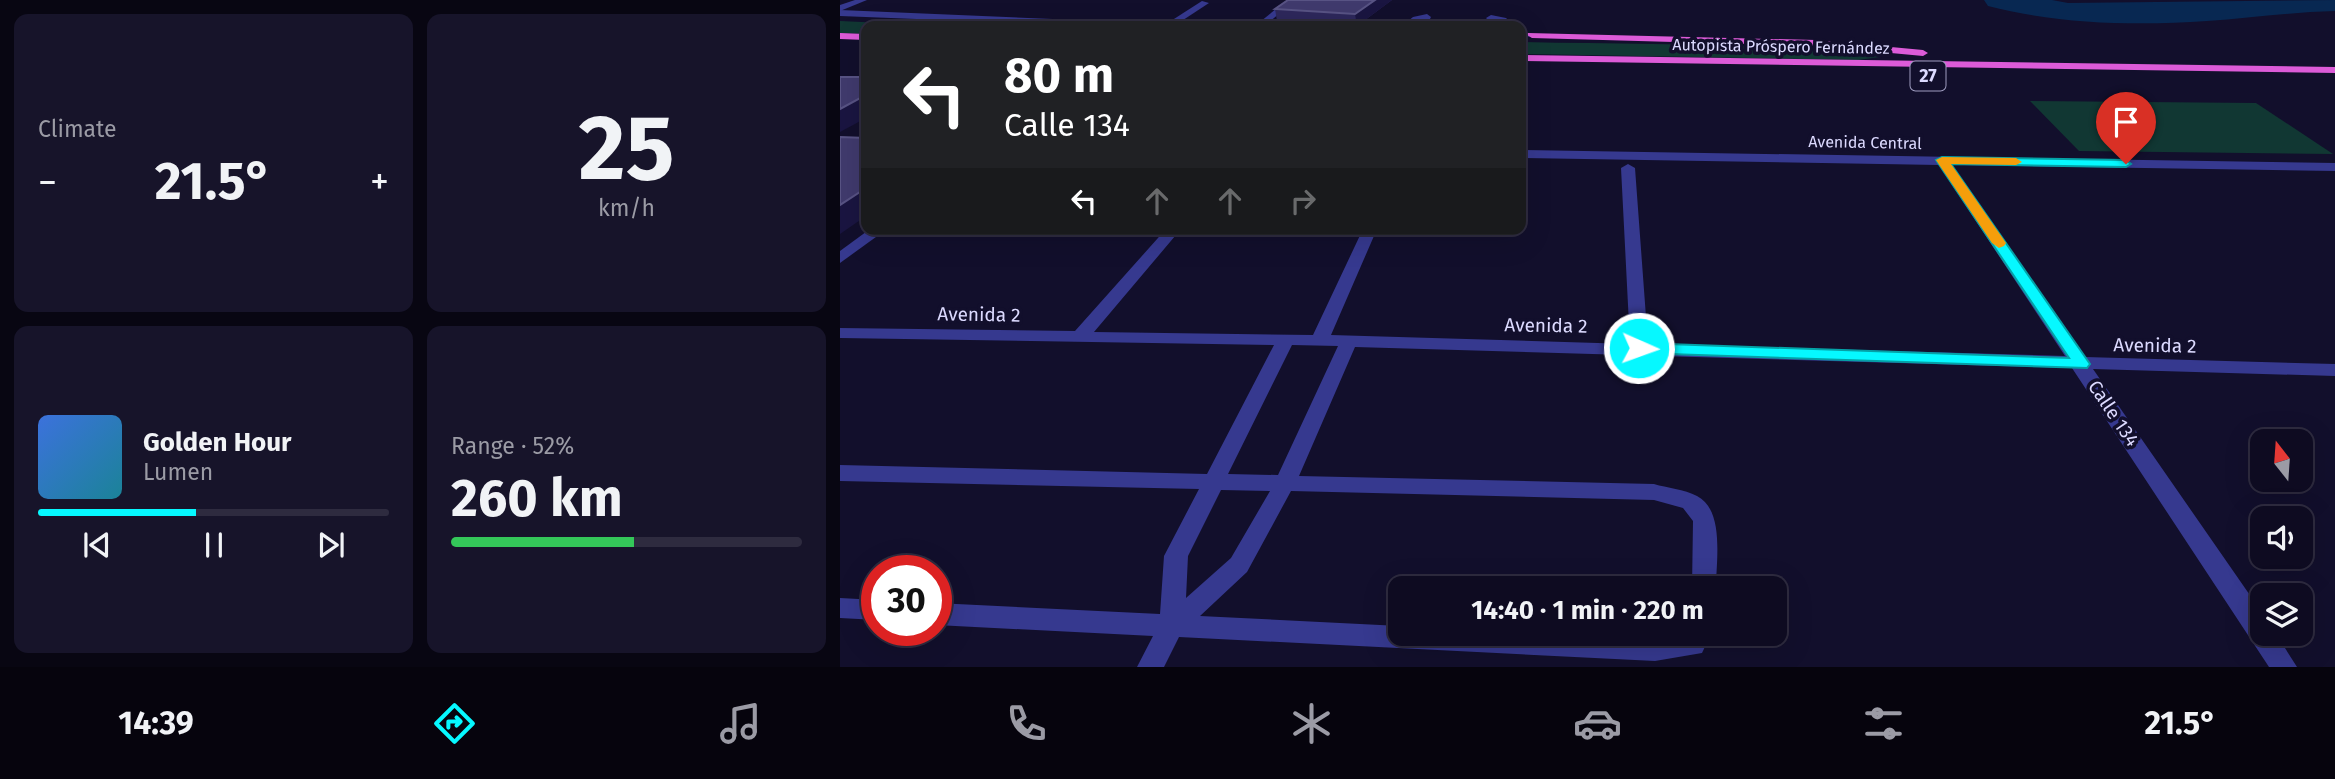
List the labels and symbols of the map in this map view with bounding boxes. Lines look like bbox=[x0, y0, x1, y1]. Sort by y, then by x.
street label: Autopista Próspero Fernández bbox=[1672, 35, 1890, 58]
road number: 27 bbox=[1910, 62, 1946, 90]
pin bbox=[2096, 92, 2156, 164]
street label: Avenida Central bbox=[1808, 132, 1922, 153]
street label: Avenida 2 bbox=[937, 302, 1021, 327]
position arrow bbox=[1602, 311, 1676, 385]
street label: Avenida 2 bbox=[1504, 313, 1588, 338]
street label: Avenida 2 bbox=[2113, 333, 2197, 358]
street label: Calle 134 bbox=[2083, 376, 2144, 451]
north arrow bbox=[2250, 429, 2314, 492]
speed limit sign: 30 bbox=[861, 555, 952, 646]

